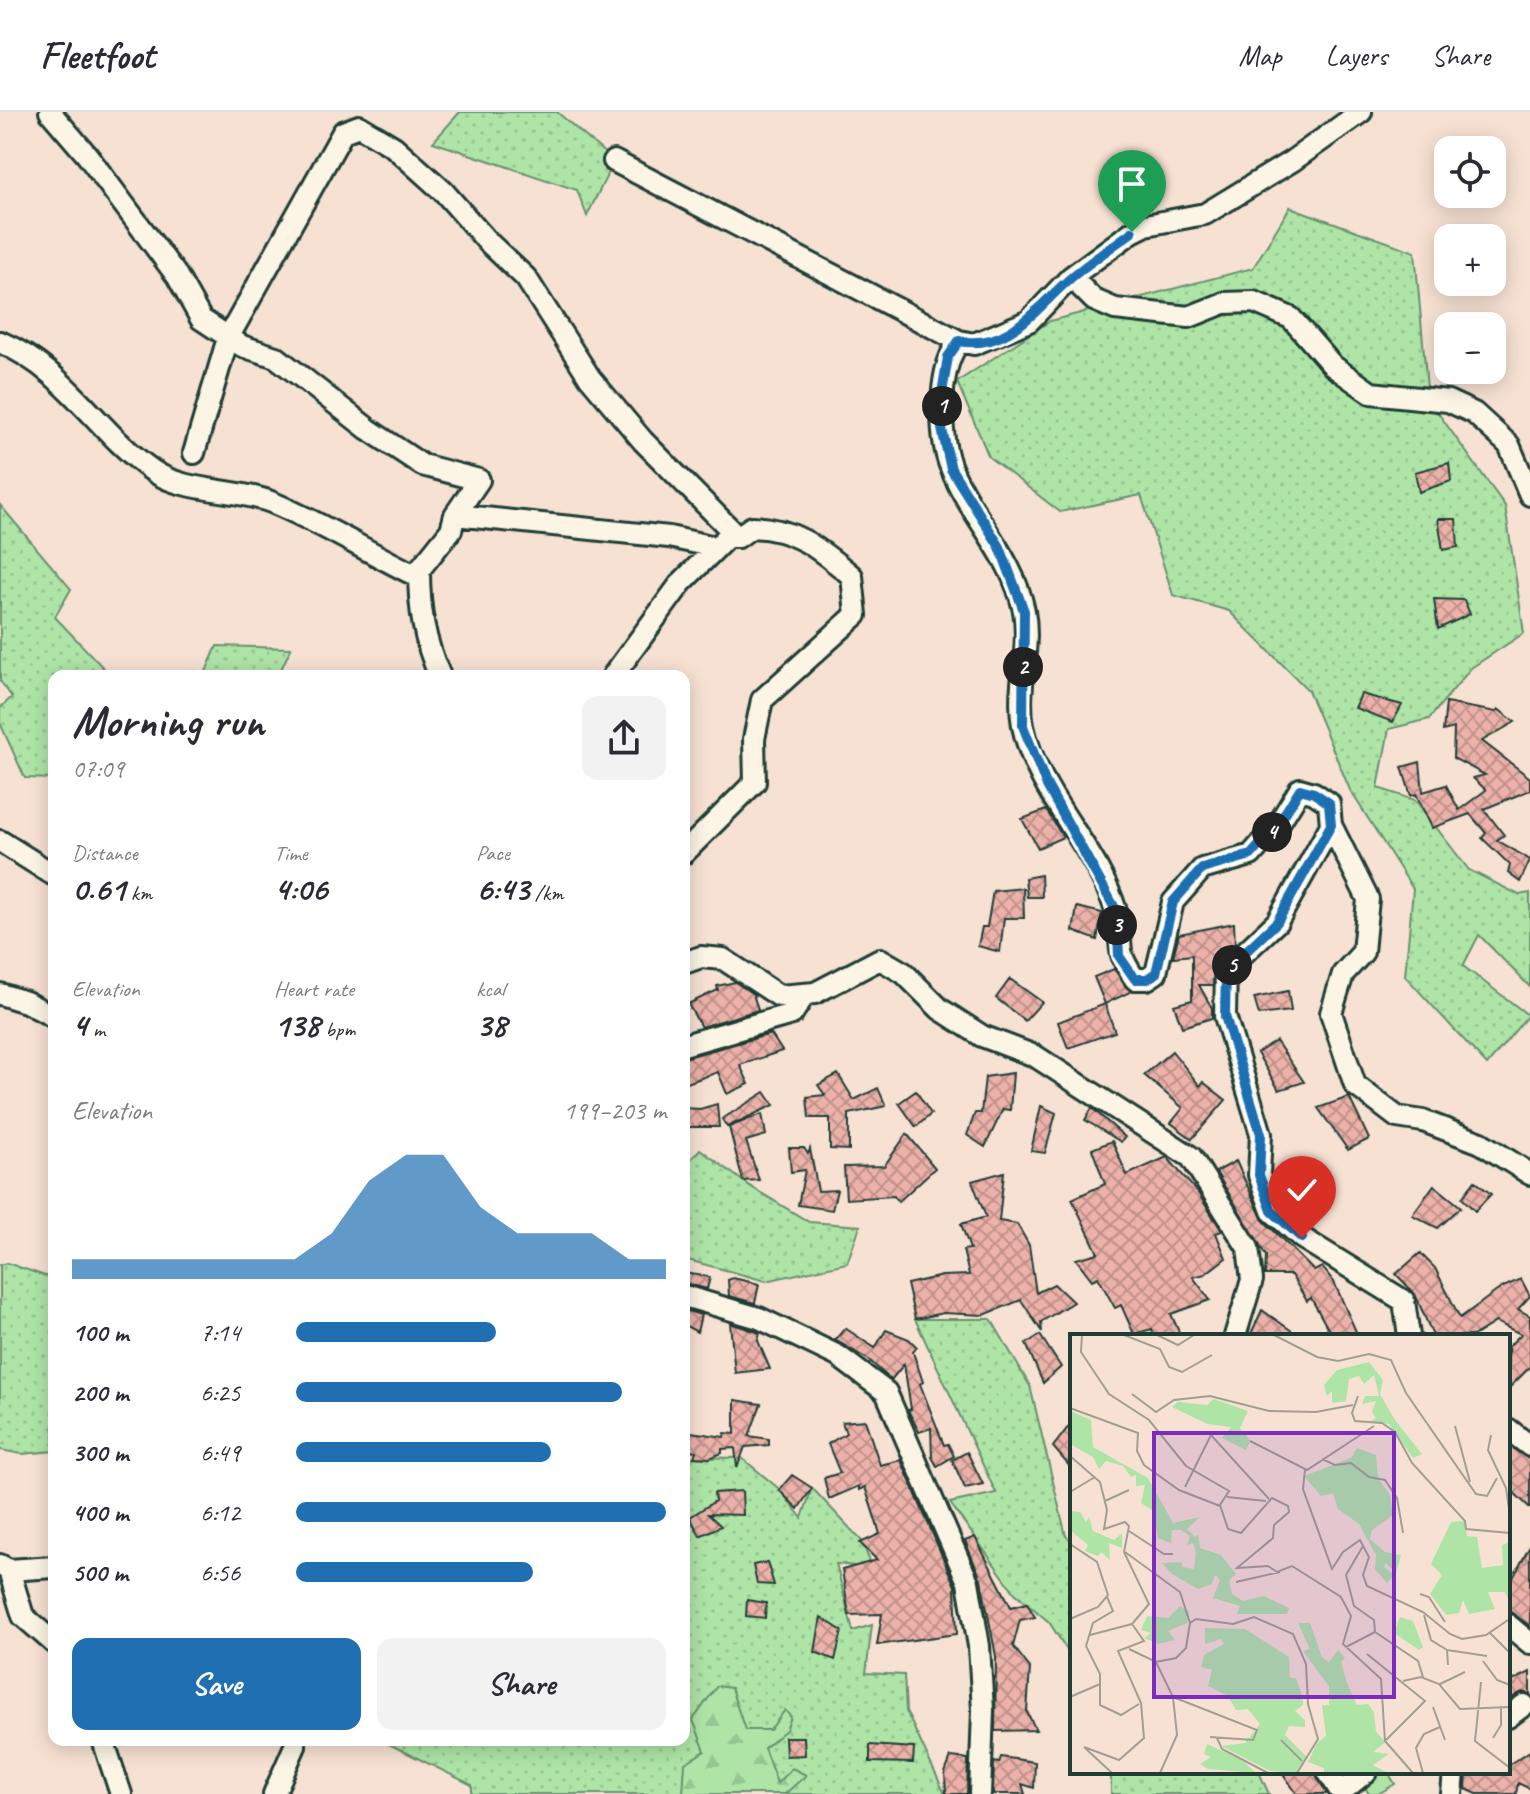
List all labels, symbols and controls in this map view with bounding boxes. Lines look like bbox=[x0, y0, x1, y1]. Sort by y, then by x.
text: Fleetfoot bbox=[40, 32, 155, 79]
text: Map bbox=[1239, 38, 1282, 73]
text: Layers bbox=[1326, 38, 1387, 73]
text: Share bbox=[1431, 38, 1490, 73]
map controls bbox=[1434, 136, 1506, 384]
button: locate bbox=[1434, 136, 1506, 208]
pin bbox=[1098, 150, 1166, 232]
icon: arrive bbox=[1110, 162, 1154, 206]
button: + bbox=[1434, 224, 1506, 296]
button: − bbox=[1434, 312, 1506, 384]
pin: 1 bbox=[922, 386, 962, 426]
text: 1 bbox=[937, 392, 947, 420]
pin: 2 bbox=[1003, 647, 1043, 687]
text: 2 bbox=[1018, 653, 1028, 681]
text: Morning run bbox=[72, 694, 264, 749]
button: share bbox=[582, 696, 666, 780]
text: 07:09 bbox=[72, 752, 124, 785]
pin: 4 bbox=[1252, 812, 1292, 852]
text: 4 bbox=[1267, 818, 1277, 846]
text: Distance bbox=[72, 839, 138, 867]
text: Time bbox=[274, 839, 308, 867]
text: Pace bbox=[476, 839, 510, 867]
text: 0.61 bbox=[72, 867, 125, 910]
text: 4:06 bbox=[274, 867, 327, 910]
text: 6:43 bbox=[476, 867, 529, 910]
text: km bbox=[125, 879, 152, 907]
text: /km bbox=[529, 879, 563, 907]
pin: 3 bbox=[1097, 905, 1137, 945]
text: 3 bbox=[1112, 911, 1122, 939]
pin: 5 bbox=[1212, 945, 1252, 985]
text: 5 bbox=[1227, 951, 1237, 979]
text: Elevation bbox=[72, 975, 140, 1003]
text: Heart rate bbox=[274, 975, 354, 1003]
text: kcal bbox=[476, 975, 505, 1003]
text: 4 bbox=[72, 1003, 87, 1046]
text: 138 bbox=[274, 1003, 320, 1046]
text: 38 bbox=[476, 1003, 507, 1046]
text: m bbox=[87, 1015, 105, 1043]
text: bpm bbox=[320, 1015, 355, 1043]
text: Elevation bbox=[72, 1094, 152, 1127]
text: 199–203 m bbox=[563, 1094, 666, 1127]
pin bbox=[1268, 1156, 1336, 1238]
icon: check bbox=[1280, 1168, 1324, 1212]
text: 100 m bbox=[72, 1316, 128, 1349]
text: 7:14 bbox=[200, 1316, 240, 1349]
inset map bbox=[1070, 1334, 1510, 1774]
text: 200 m bbox=[72, 1376, 128, 1409]
text: 6:25 bbox=[200, 1376, 240, 1409]
text: 300 m bbox=[72, 1436, 128, 1469]
text: 6:49 bbox=[200, 1436, 240, 1469]
text: 400 m bbox=[72, 1496, 128, 1529]
text: 6:12 bbox=[200, 1496, 240, 1529]
text: 500 m bbox=[72, 1556, 128, 1589]
text: 6:56 bbox=[200, 1556, 240, 1589]
button: Save bbox=[72, 1638, 361, 1730]
button: Share bbox=[377, 1638, 666, 1730]

